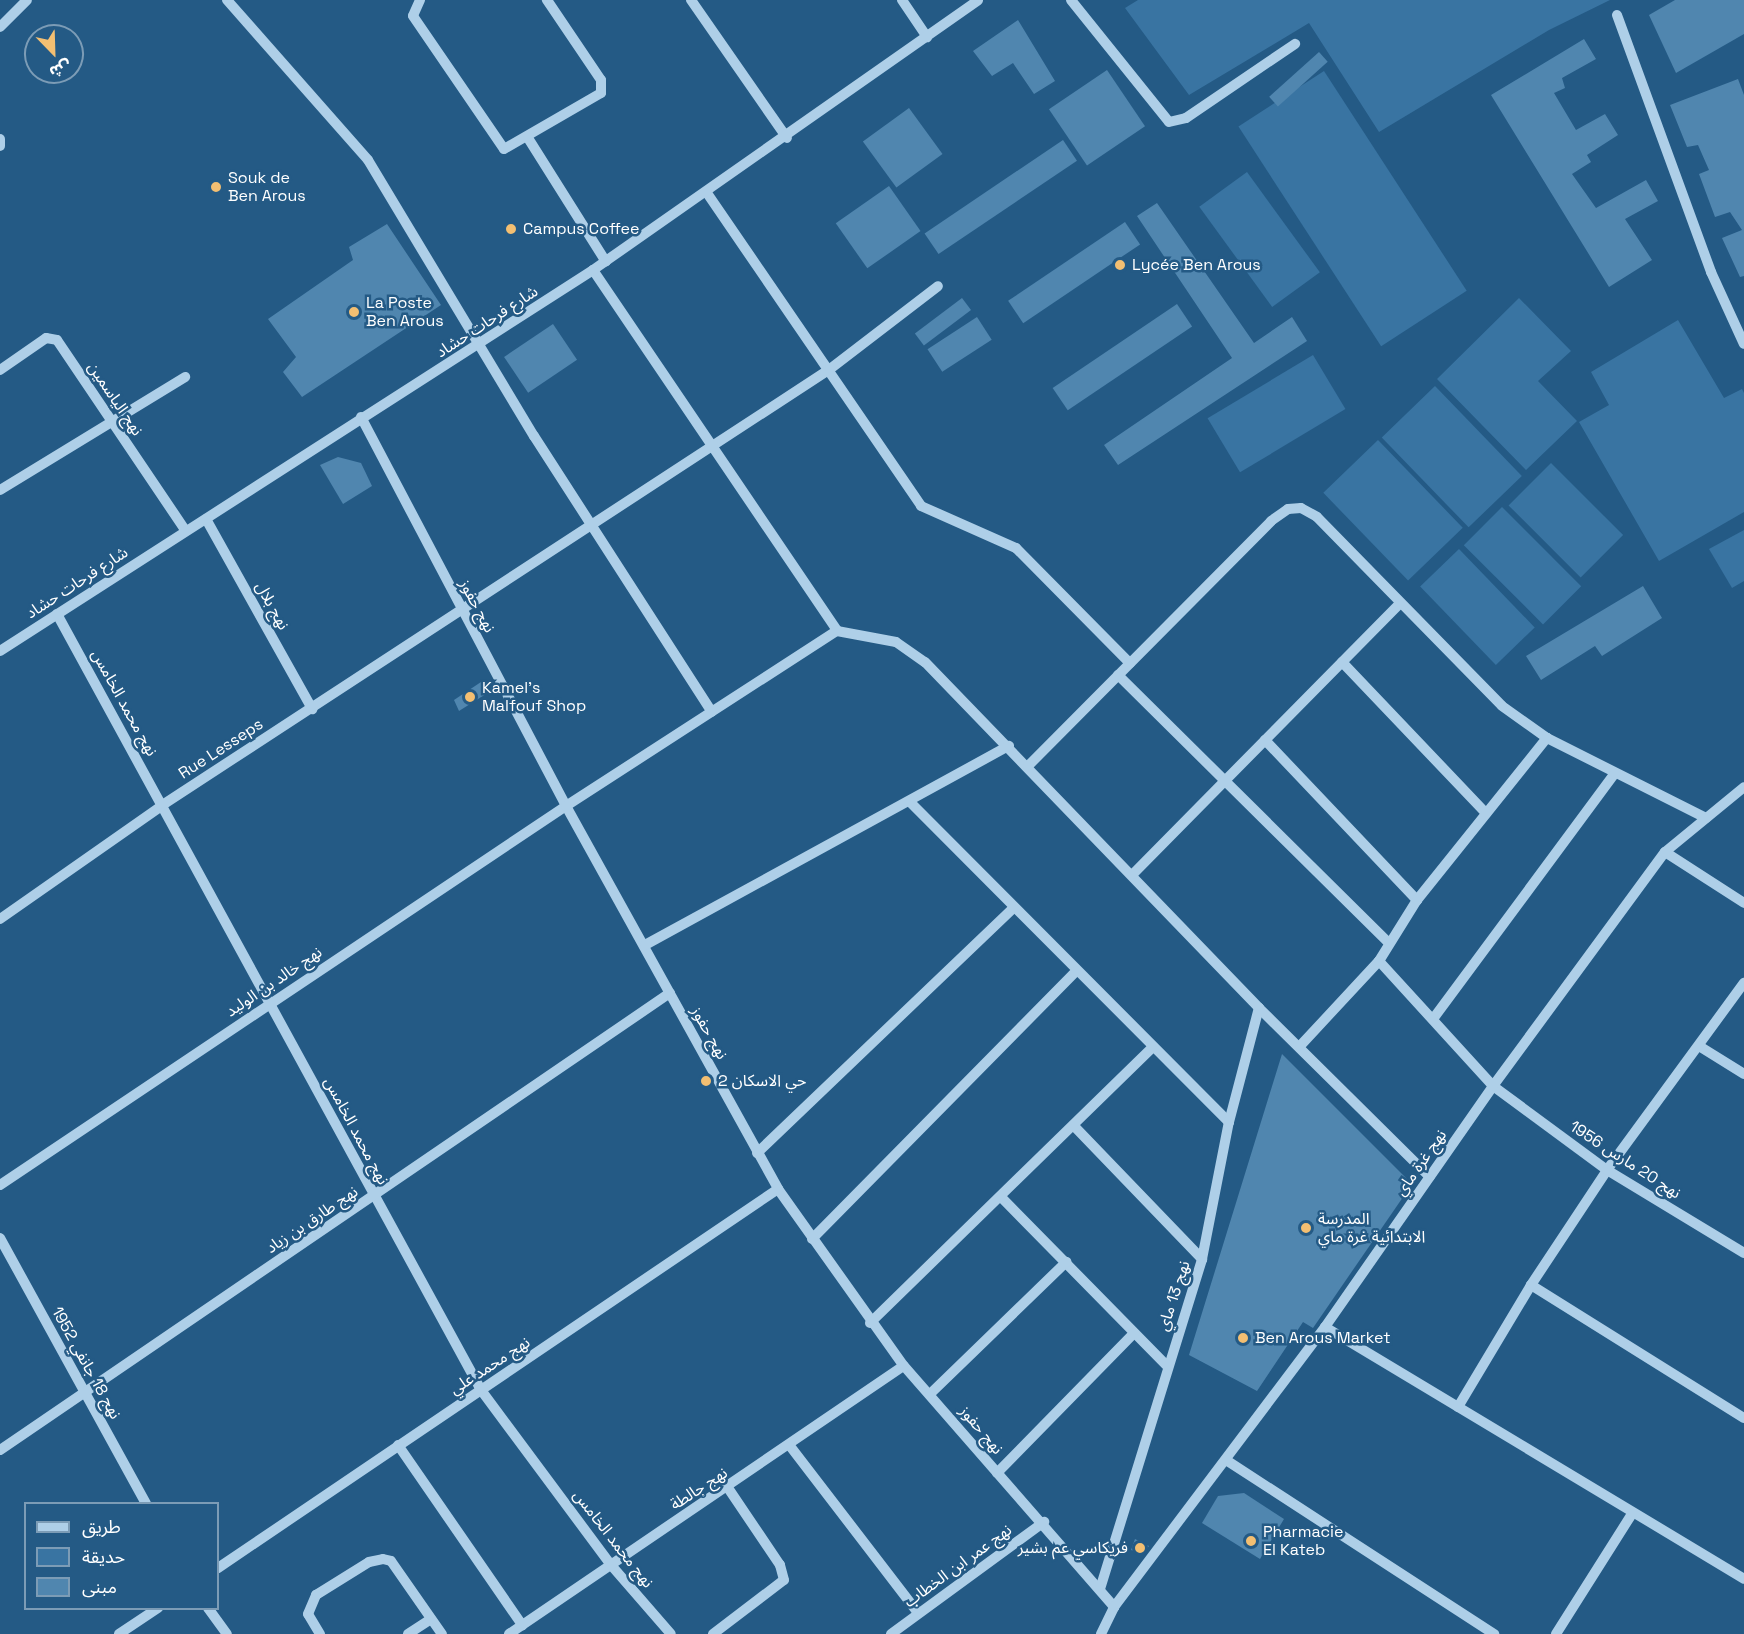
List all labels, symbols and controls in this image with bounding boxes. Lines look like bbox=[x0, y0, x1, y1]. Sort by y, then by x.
north arrow bbox=[24, 24, 84, 84]
text: ش bbox=[46, 55, 75, 83]
place label: Souk de Ben Arous bbox=[228, 168, 306, 206]
marker: Souk de Ben Arous bbox=[209, 180, 223, 194]
place label: Campus Coffee bbox=[523, 219, 639, 239]
marker: Campus Coffee bbox=[504, 222, 518, 236]
place label: Lycée Ben Arous bbox=[1132, 255, 1261, 275]
marker: Lycée Ben Arous bbox=[1113, 258, 1127, 272]
street label: شارع فرحات حشاد bbox=[432, 282, 542, 362]
place label: La Poste Ben Arous bbox=[366, 293, 444, 331]
marker: La Poste Ben Arous bbox=[347, 305, 361, 319]
street label: نهج الياسمين bbox=[83, 358, 147, 440]
street label: شارع فرحات حشاد bbox=[22, 543, 132, 623]
street label: نهج حفوز bbox=[455, 576, 499, 636]
street label: نهج بلال bbox=[251, 579, 293, 633]
street label: نهج محمد الخامس bbox=[87, 646, 161, 760]
place label: Kamel's Malfouf Shop bbox=[482, 678, 586, 716]
marker: Kamel's Malfouf Shop bbox=[463, 690, 477, 704]
street label: Rue Lesseps bbox=[175, 715, 267, 783]
street label: نهج خالد بن الوليد bbox=[222, 943, 326, 1021]
street label: نهج حفوز bbox=[687, 1003, 731, 1063]
place label: حي الاسكان 2 bbox=[718, 1071, 806, 1091]
street label: نهج محمد الخامس bbox=[320, 1074, 392, 1188]
marker: حي الاسكان 2 bbox=[699, 1074, 713, 1088]
street label: نهج 20 مارس 1956 bbox=[1566, 1117, 1684, 1203]
street label: نهج غرة ماي bbox=[1391, 1126, 1451, 1200]
street label: نهج طارق بن زياد bbox=[262, 1182, 362, 1258]
place label: المدرسة الابتدائية غرة ماي bbox=[1318, 1209, 1425, 1247]
marker: المدرسة الابتدائية غرة ماي bbox=[1299, 1221, 1313, 1235]
street label: نهج 13 ماي bbox=[1154, 1259, 1194, 1333]
street label: نهج 18 جانفي 1952 bbox=[47, 1303, 125, 1423]
place label: Ben Arous Market bbox=[1255, 1328, 1391, 1348]
marker: Ben Arous Market bbox=[1236, 1331, 1250, 1345]
street label: نهج محمد علي bbox=[446, 1333, 534, 1399]
street label: نهج حفوز bbox=[955, 1402, 1007, 1458]
street label: نهج جالطة bbox=[667, 1463, 731, 1515]
street label: نهج محمد الخامس bbox=[569, 1486, 657, 1592]
legend bbox=[24, 1502, 219, 1610]
text: طريق bbox=[82, 1515, 121, 1538]
street label: نهج عمر ابن الخطاب bbox=[900, 1520, 1016, 1612]
place label: Pharmacie El Kateb bbox=[1263, 1522, 1343, 1560]
marker: Pharmacie El Kateb bbox=[1244, 1534, 1258, 1548]
place label: فريكاسي عم بشير bbox=[1018, 1538, 1128, 1558]
marker: فريكاسي عم بشير bbox=[1133, 1541, 1147, 1555]
text: حديقة bbox=[82, 1545, 125, 1568]
text: مبنى bbox=[82, 1575, 117, 1598]

